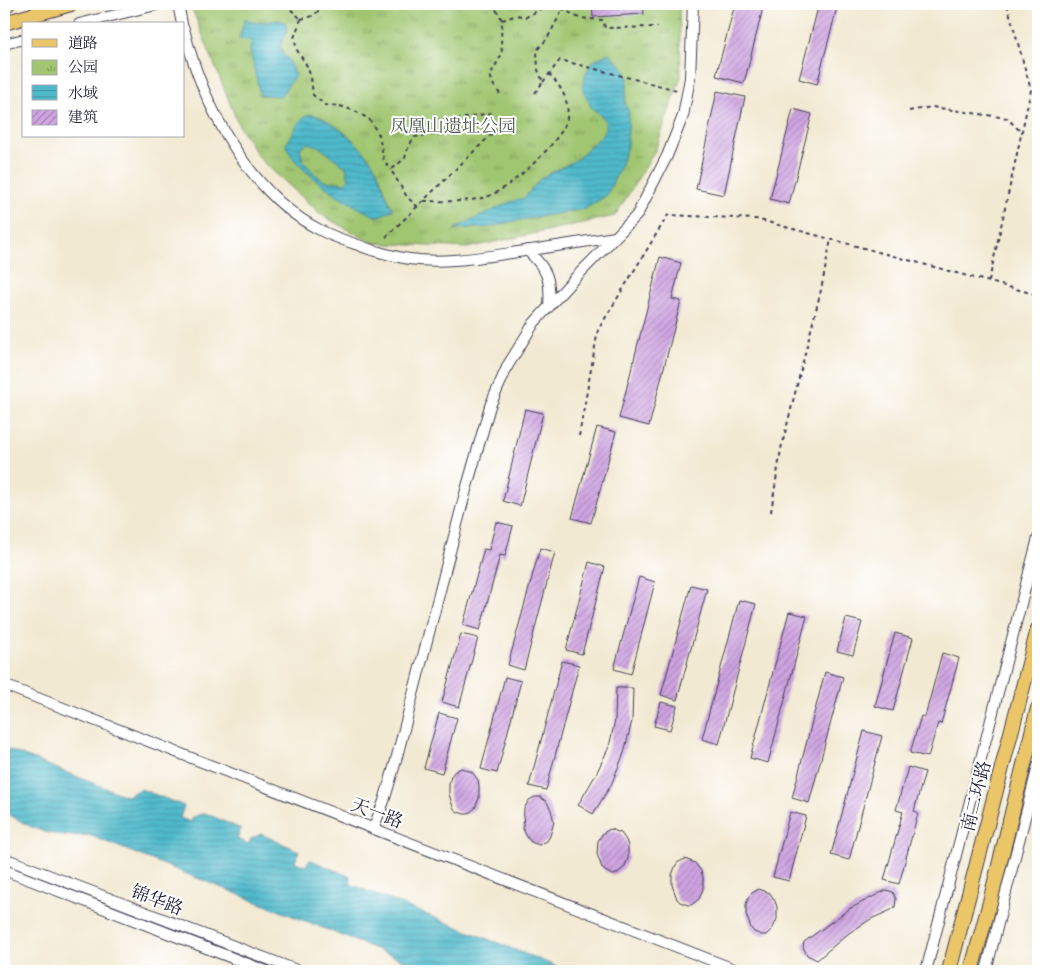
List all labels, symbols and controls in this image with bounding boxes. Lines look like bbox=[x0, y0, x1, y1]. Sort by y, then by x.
legend bbox=[22, 22, 185, 138]
text: 道路 bbox=[68, 34, 98, 53]
text: 公园 bbox=[68, 58, 98, 77]
text: 水域 bbox=[68, 84, 98, 103]
text: 建筑 bbox=[68, 108, 98, 127]
park label: 凤凰山遗址公园 bbox=[390, 116, 516, 138]
street label: 南二环路 bbox=[958, 759, 996, 834]
street label: 天一路 bbox=[347, 794, 406, 834]
street label: 锦华路 bbox=[127, 881, 186, 921]

